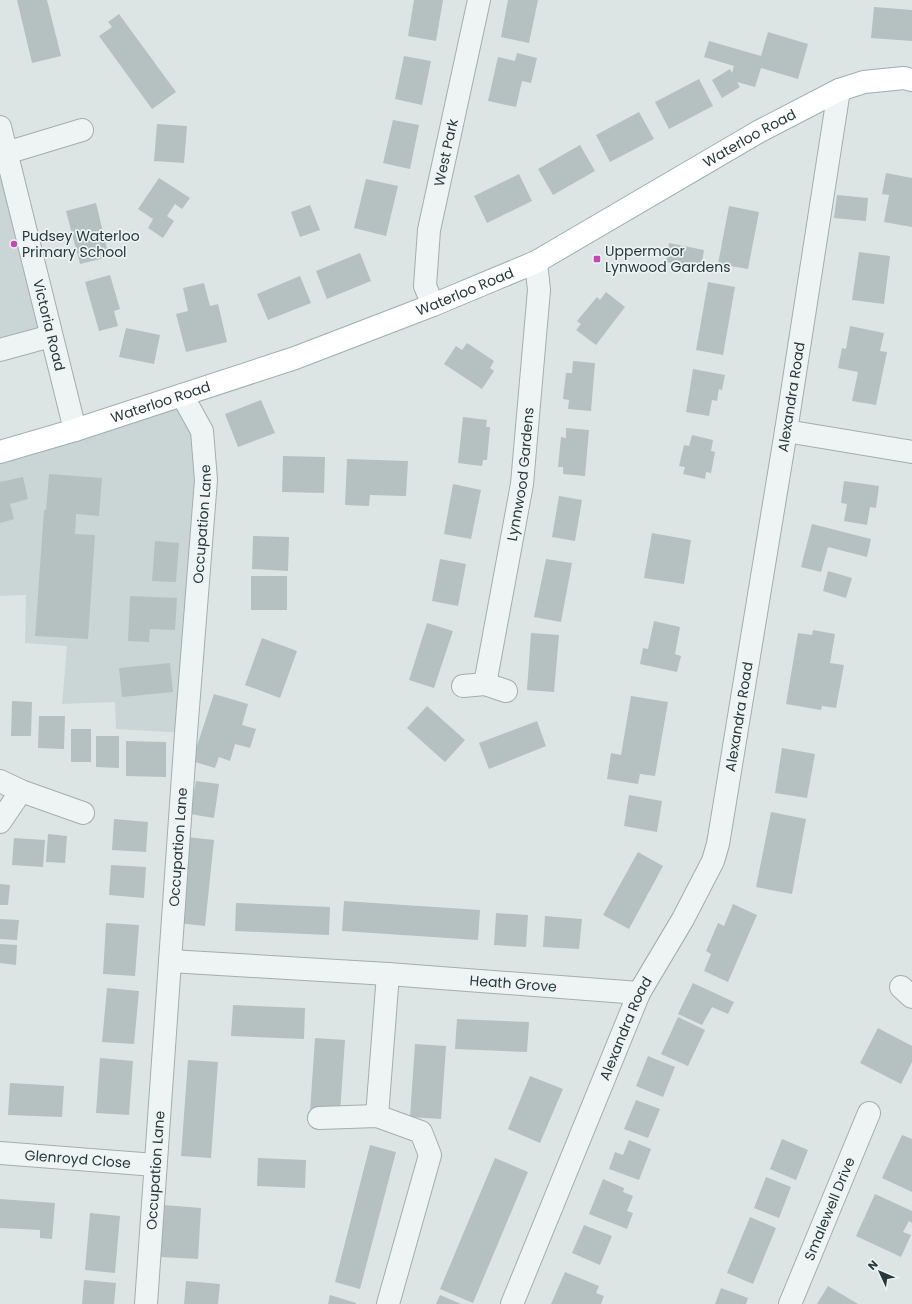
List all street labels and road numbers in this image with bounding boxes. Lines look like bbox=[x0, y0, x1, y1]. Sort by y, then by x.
street label: Waterloo Road bbox=[699, 104, 799, 172]
street label: West Park bbox=[429, 116, 463, 188]
street label: Waterloo Road bbox=[413, 262, 517, 321]
street label: Victoria Road bbox=[28, 277, 70, 373]
street label: Alexandra Road bbox=[773, 341, 810, 453]
street label: Waterloo Road bbox=[108, 376, 213, 428]
street label: Lynnwood Gardens bbox=[502, 407, 539, 543]
street label: Occupation Lane bbox=[188, 463, 216, 584]
street label: Alexandra Road bbox=[720, 660, 758, 773]
street label: Occupation Lane bbox=[164, 787, 192, 907]
street label: Heath Grove bbox=[469, 970, 558, 997]
street label: Alexandra Road bbox=[594, 973, 657, 1083]
street label: Occupation Lane bbox=[141, 1110, 170, 1231]
street label: Glenroyd Close bbox=[24, 1145, 132, 1173]
street label: Smalewell Drive bbox=[799, 1154, 860, 1264]

